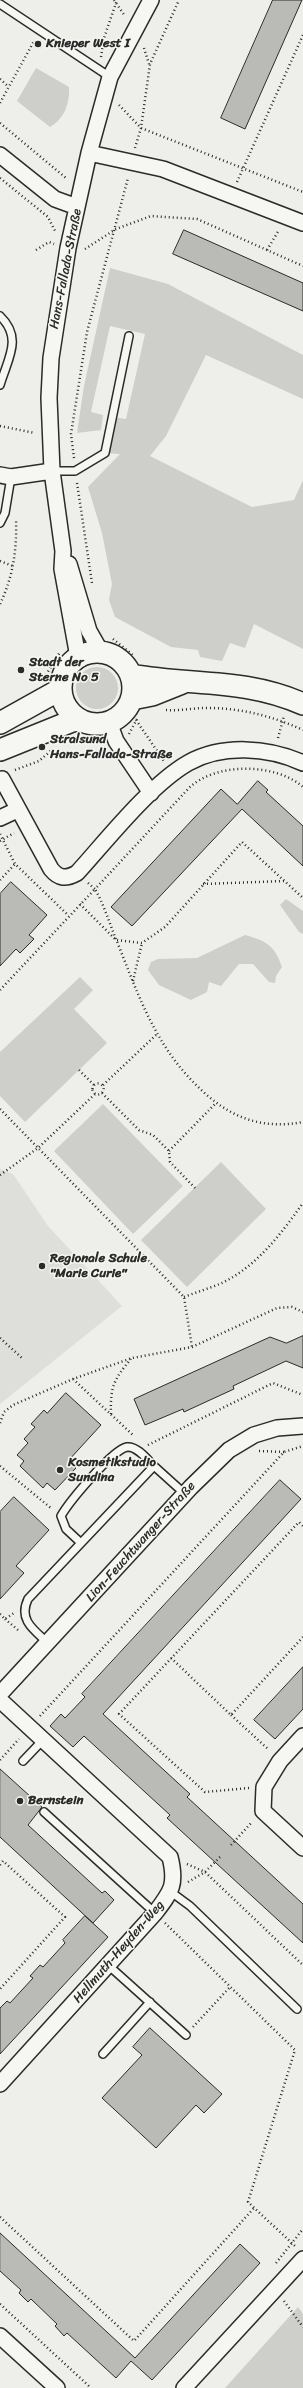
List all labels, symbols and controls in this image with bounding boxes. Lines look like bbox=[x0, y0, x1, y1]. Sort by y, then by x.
place label: Knieper West I bbox=[46, 36, 130, 52]
marker: Knieper West I bbox=[33, 39, 43, 49]
street label: Hans-Fallada-Straße bbox=[47, 208, 85, 330]
place label: Stadt der Sterne No 5 bbox=[29, 655, 99, 686]
marker: Stadt der Sterne No 5 bbox=[16, 665, 26, 675]
place label: Stralsund Hans-Fallada-Straße bbox=[50, 732, 172, 763]
marker: Stralsund Hans-Fallada-Straße bbox=[37, 742, 47, 752]
place label: Regionale Schule "Marie Curie" bbox=[50, 1251, 147, 1282]
marker: Regionale Schule "Marie Curie" bbox=[37, 1261, 47, 1271]
place label: Kosmetikstudio Sundina bbox=[68, 1455, 156, 1486]
marker: Kosmetikstudio Sundina bbox=[55, 1465, 65, 1475]
street label: Lion-Feuchtwanger-Straße bbox=[83, 1479, 199, 1605]
place label: Bernstein bbox=[28, 1793, 84, 1809]
marker: Bernstein bbox=[15, 1796, 25, 1806]
street label: Hellmuth-Heyden-Weg bbox=[70, 1898, 168, 2006]

